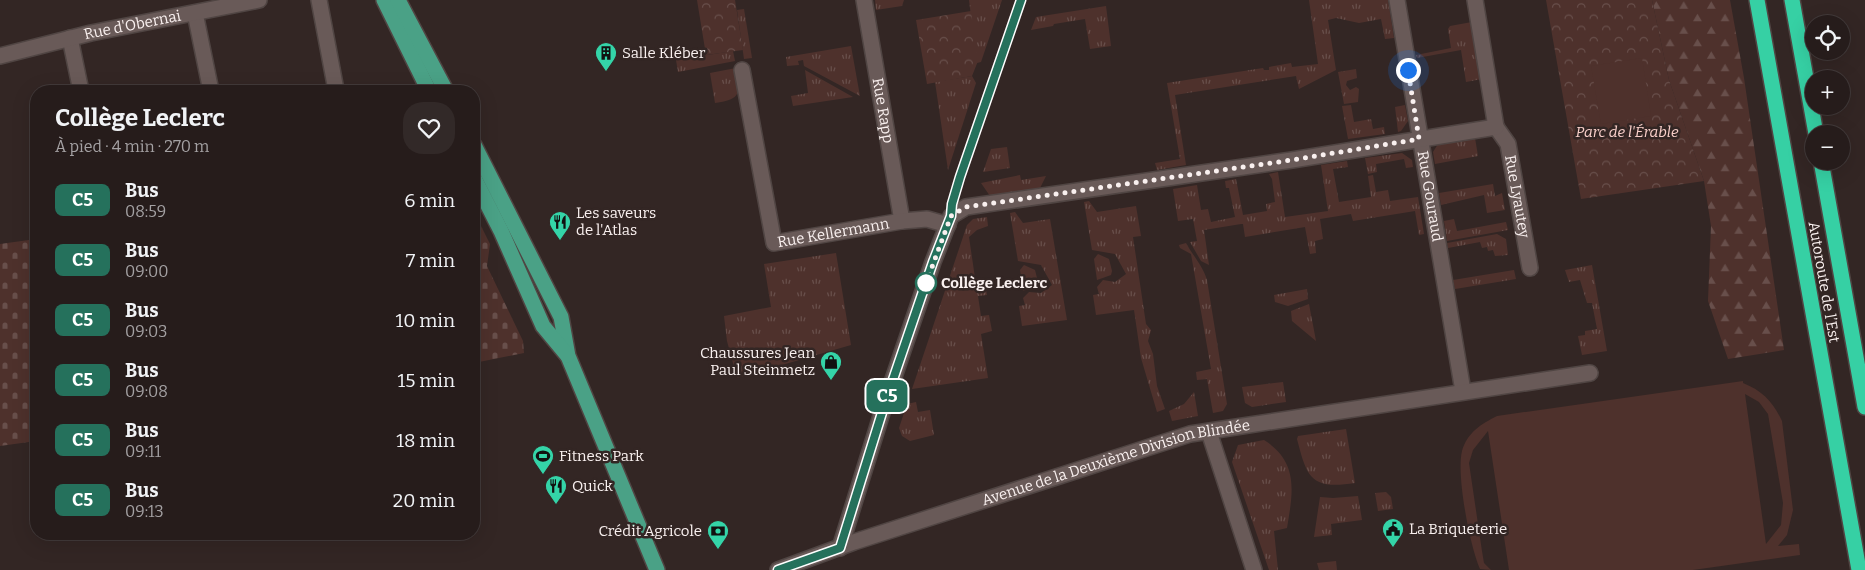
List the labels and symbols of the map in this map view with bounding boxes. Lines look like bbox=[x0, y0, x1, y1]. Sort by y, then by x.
street label: Rue d'Obernai bbox=[82, 6, 183, 43]
building icon: Salle Kléber bbox=[594, 41, 618, 72]
place label: Salle Kléber bbox=[622, 44, 706, 62]
your location bbox=[1396, 58, 1421, 83]
street label: Rue Rapp bbox=[869, 76, 897, 144]
park label: Parc de l'Érable bbox=[1576, 123, 1679, 141]
street label: Rue Gouraud bbox=[1414, 149, 1447, 243]
street label: Rue Lyautey bbox=[1501, 153, 1534, 239]
place label: Les saveurs de l'Atlas bbox=[576, 204, 656, 239]
restaurant icon: Les saveurs de l'Atlas bbox=[548, 210, 572, 241]
street label: Rue Kellermann bbox=[776, 214, 891, 251]
street label: Autoroute de l’Est bbox=[1804, 220, 1844, 345]
marker: Collège Leclerc bbox=[915, 272, 937, 294]
place label: Collège Leclerc bbox=[941, 274, 1047, 292]
place label: Chaussures Jean Paul Steinmetz bbox=[700, 344, 815, 379]
shop icon: Chaussures Jean Paul Steinmetz bbox=[819, 350, 843, 381]
line badge: C5 bbox=[864, 380, 910, 412]
street label: Avenue de la Deuxième Division Blindée bbox=[979, 416, 1251, 509]
sports icon: Fitness Park bbox=[531, 444, 555, 475]
place label: Fitness Park bbox=[559, 447, 644, 465]
restaurant icon: Quick bbox=[544, 474, 568, 505]
place label: Quick bbox=[572, 477, 613, 495]
public building icon: La Briqueterie bbox=[1381, 517, 1405, 548]
bank icon: Crédit Agricole bbox=[706, 519, 730, 550]
place label: La Briqueterie bbox=[1409, 520, 1507, 538]
place label: Crédit Agricole bbox=[599, 522, 702, 540]

